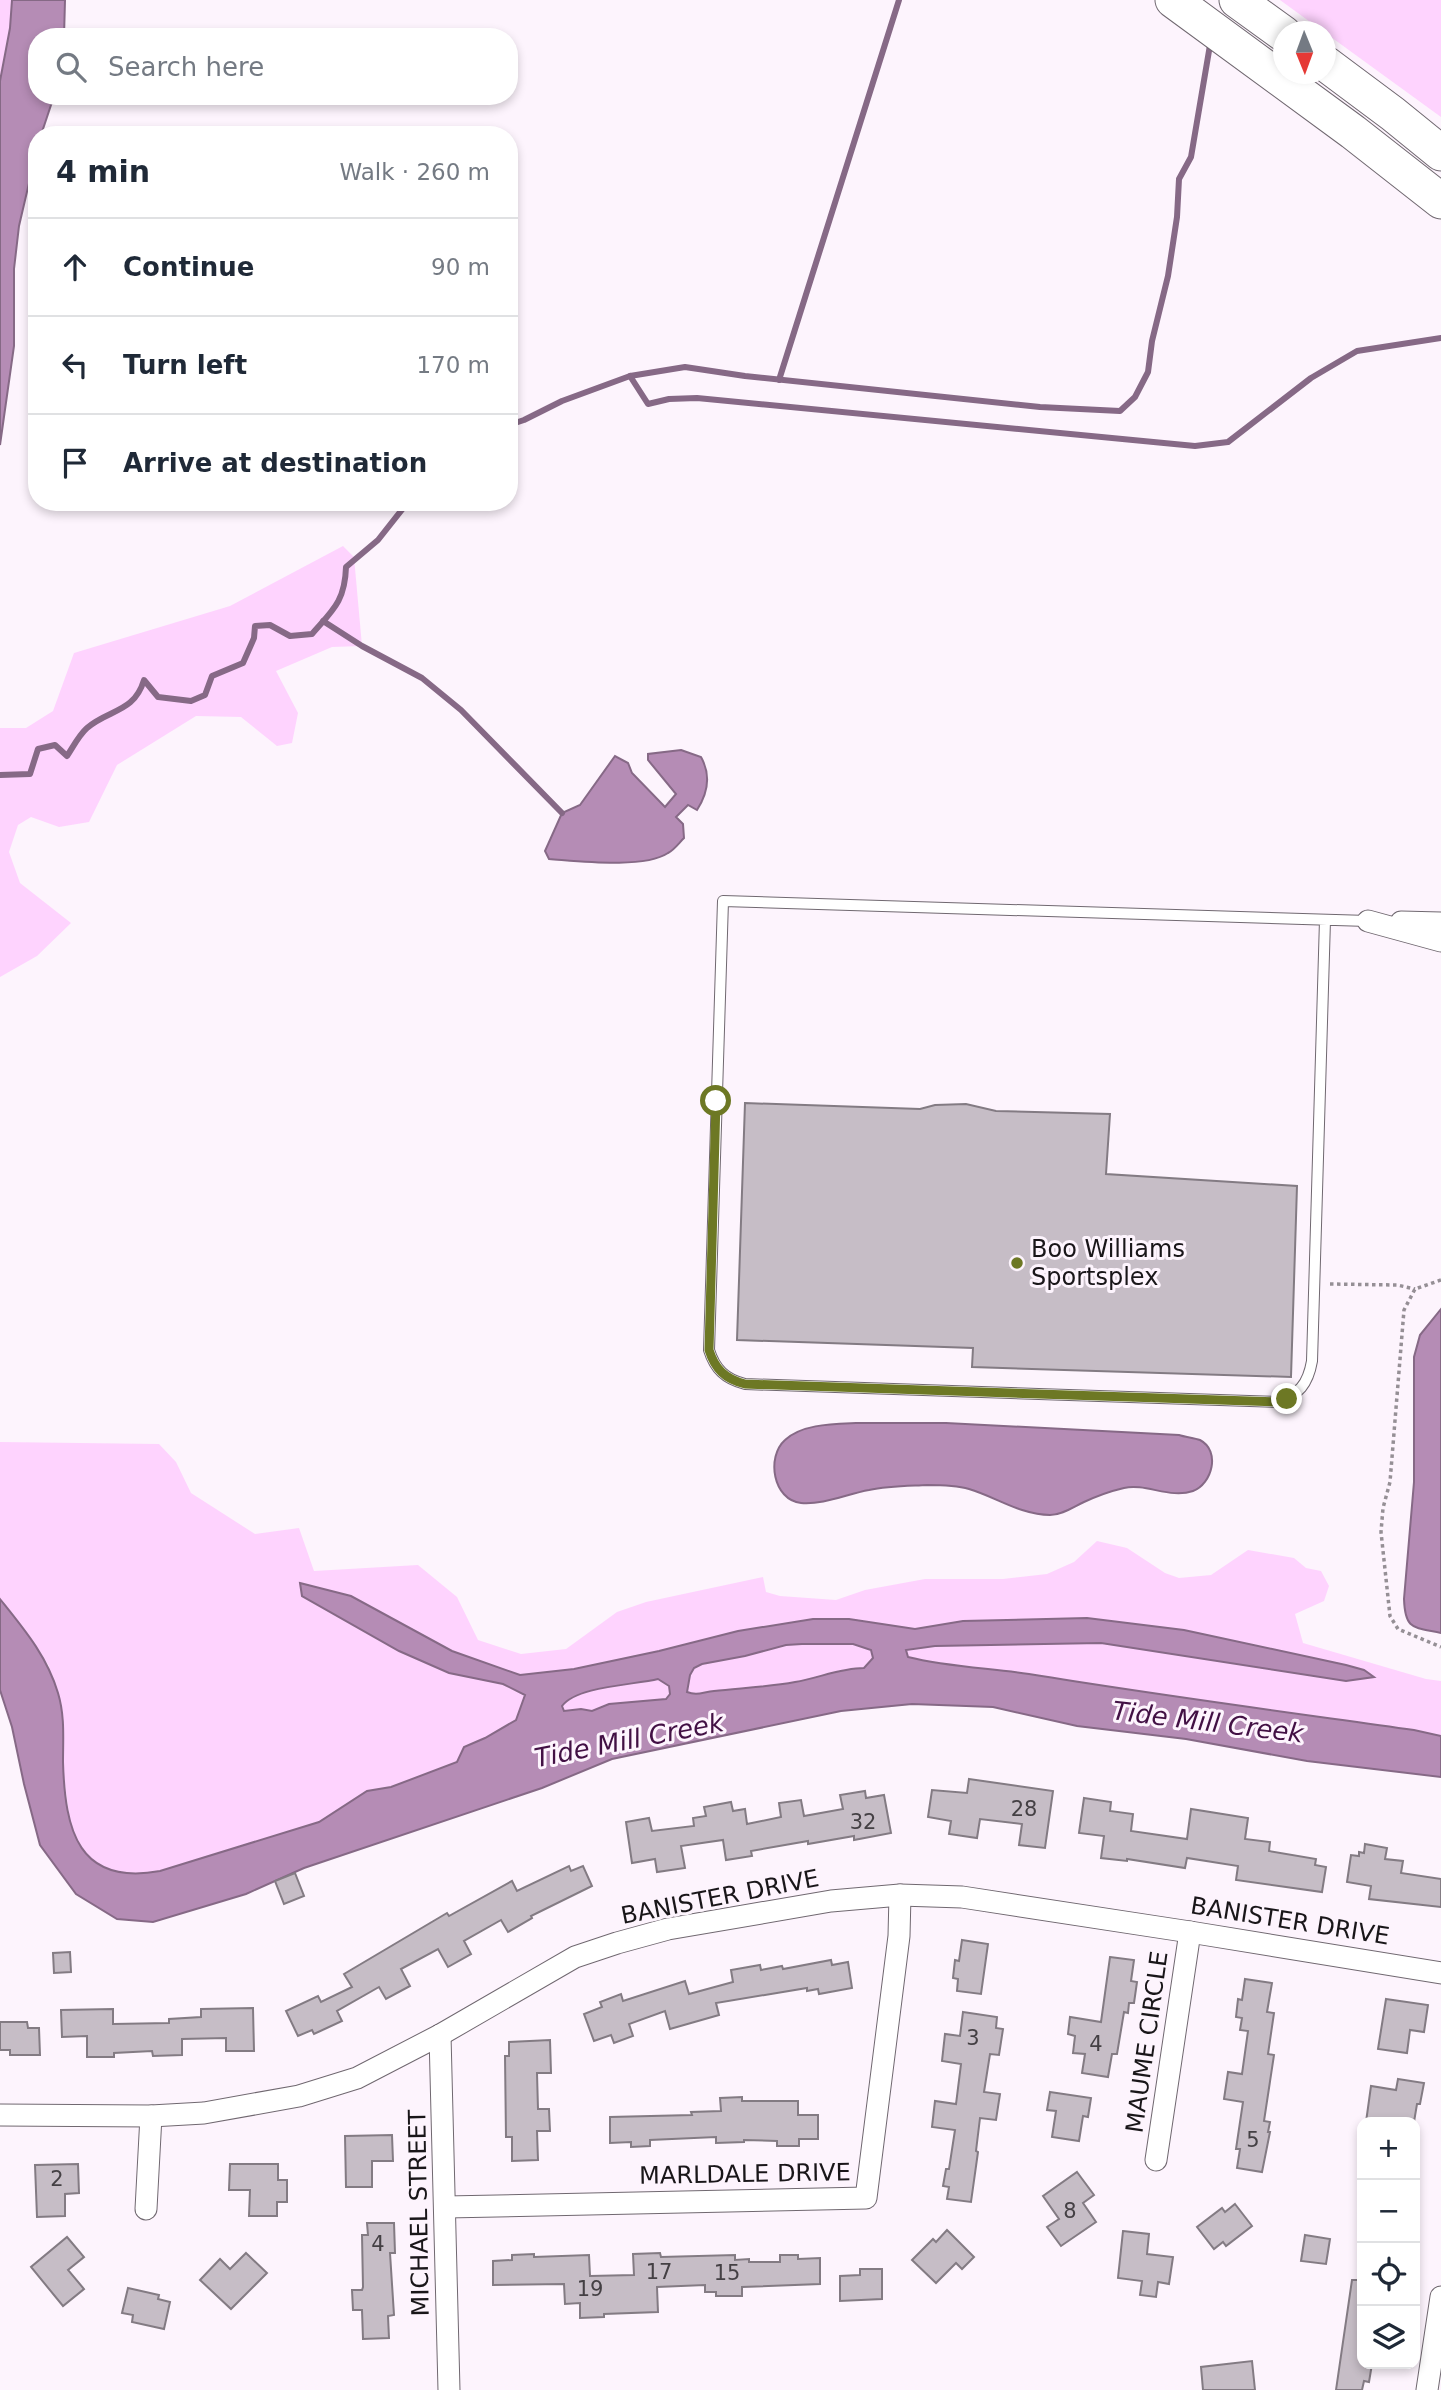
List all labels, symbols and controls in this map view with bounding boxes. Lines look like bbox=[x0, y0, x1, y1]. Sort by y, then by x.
north arrow bbox=[1273, 21, 1336, 84]
search box bbox=[28, 28, 518, 105]
icon: search bbox=[52, 48, 90, 86]
text: Search here bbox=[108, 52, 264, 82]
text: 4 min bbox=[56, 154, 150, 189]
text: Walk · 260 m bbox=[339, 159, 490, 185]
icon: ahead bbox=[56, 248, 94, 286]
text: Continue bbox=[123, 252, 254, 282]
text: 90 m bbox=[431, 254, 490, 280]
icon: left bbox=[56, 346, 94, 384]
text: Turn left bbox=[123, 350, 247, 380]
text: 170 m bbox=[416, 352, 490, 378]
icon: arrive bbox=[56, 444, 94, 482]
text: Arrive at destination bbox=[123, 448, 427, 478]
route start bbox=[700, 1085, 731, 1116]
place label: Boo Williams Sportsplex bbox=[1031, 1235, 1185, 1291]
marker: Boo Williams Sportsplex bbox=[1009, 1255, 1025, 1271]
route end bbox=[1271, 1383, 1302, 1414]
water label: Tide Mill Creek bbox=[1111, 1695, 1306, 1749]
water label: Tide Mill Creek bbox=[532, 1707, 727, 1773]
house number: 28 bbox=[1011, 1797, 1037, 1821]
house number: 32 bbox=[850, 1810, 876, 1834]
street label: BANISTER DRIVE bbox=[619, 1864, 821, 1930]
street label: BANISTER DRIVE bbox=[1189, 1891, 1391, 1951]
street label: MAUME CIRCLE bbox=[1120, 1950, 1174, 2134]
house number: 3 bbox=[966, 2026, 980, 2050]
house number: 4 bbox=[1089, 2032, 1103, 2056]
street label: MICHAEL STREET bbox=[403, 2109, 435, 2317]
map controls bbox=[1357, 2117, 1420, 2369]
button: + bbox=[1357, 2117, 1420, 2180]
house number: 5 bbox=[1246, 2128, 1260, 2152]
street label: MARLDALE DRIVE bbox=[639, 2158, 851, 2190]
house number: 2 bbox=[50, 2167, 64, 2191]
button: − bbox=[1357, 2180, 1420, 2243]
house number: 8 bbox=[1063, 2199, 1077, 2223]
house number: 4 bbox=[371, 2232, 385, 2256]
button: locate bbox=[1357, 2243, 1420, 2306]
house number: 17 bbox=[646, 2260, 672, 2284]
house number: 15 bbox=[714, 2261, 740, 2285]
house number: 19 bbox=[577, 2277, 603, 2301]
button: layers bbox=[1357, 2306, 1420, 2369]

